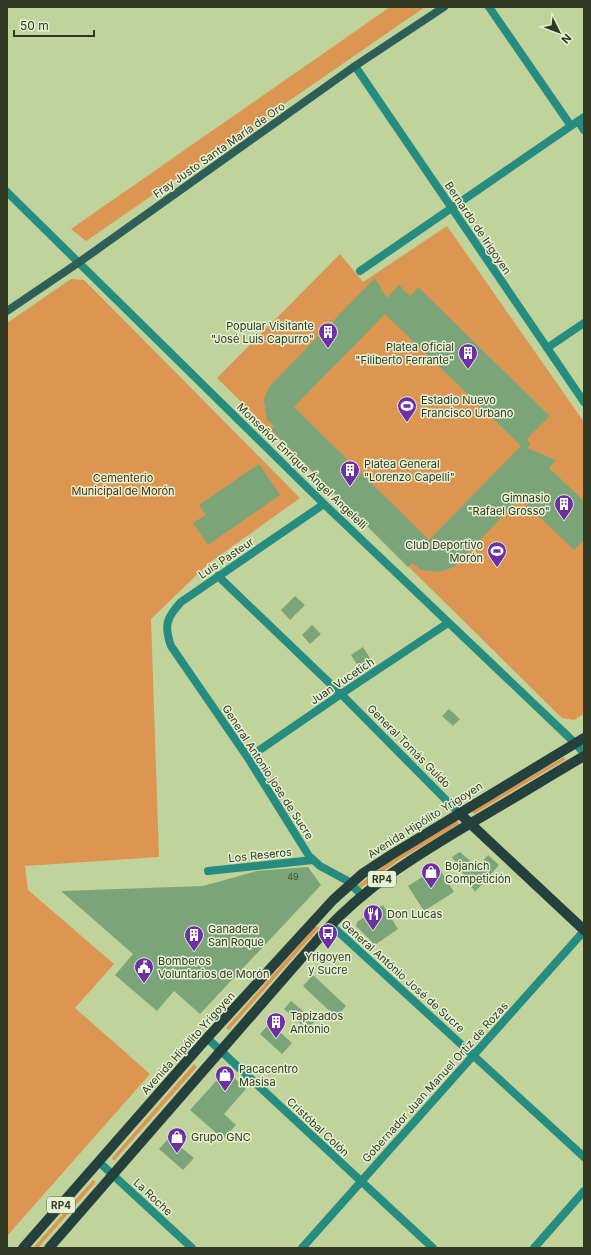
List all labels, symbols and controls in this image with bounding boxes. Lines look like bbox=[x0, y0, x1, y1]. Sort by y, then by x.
scale bar bbox=[14, 12, 94, 38]
north arrow bbox=[539, 12, 579, 52]
text: 50 m bbox=[20, 18, 49, 33]
text: N bbox=[558, 31, 574, 46]
street label: Fray Justo Santa María de Oro bbox=[150, 99, 288, 201]
street label: Bernardo de Irigoyen bbox=[442, 179, 514, 277]
place label: Popular Visitante "José Luis Capurro" bbox=[211, 319, 314, 346]
building icon: Popular Visitante "José Luis Capurro" bbox=[317, 321, 339, 349]
place label: Platea Oficial "Filiberto Ferrante" bbox=[355, 340, 454, 367]
building icon: Platea Oficial "Filiberto Ferrante" bbox=[457, 342, 479, 370]
place label: Estadio Nuevo Francisco Urbano bbox=[421, 393, 514, 420]
sports icon: Estadio Nuevo Francisco Urbano bbox=[396, 395, 418, 423]
street label: Monseñor Enrique Ángel Angelelli bbox=[234, 400, 370, 532]
place label: Platea General "Lorenzo Capelli" bbox=[364, 457, 455, 484]
building icon: Platea General "Lorenzo Capelli" bbox=[339, 459, 361, 487]
park label: Cementerio Municipal de Morón bbox=[71, 471, 175, 498]
place label: Gimnasio "Rafael Grosso" bbox=[467, 491, 550, 518]
building icon: Gimnasio "Rafael Grosso" bbox=[553, 493, 575, 521]
street label: Luis Pasteur bbox=[196, 534, 256, 582]
place label: Club Deportivo Morón bbox=[405, 538, 483, 565]
sports icon: Club Deportivo Morón bbox=[486, 540, 508, 568]
street label: Juan Vucetich bbox=[307, 654, 377, 708]
street label: General Tomás Guido bbox=[364, 701, 454, 791]
street label: General Antonio jose de Sucre bbox=[219, 702, 317, 842]
street label: Avenida Hipólito Yrigoyen bbox=[365, 779, 485, 861]
street label: Los Reseros bbox=[228, 845, 293, 865]
place label: Bojanich Competición bbox=[445, 859, 511, 886]
shop icon: Bojanich Competición bbox=[420, 861, 442, 889]
house number: 49 bbox=[287, 871, 299, 882]
road number: RP4 bbox=[368, 871, 396, 887]
restaurant icon: Don Lucas bbox=[362, 903, 384, 931]
place label: Don Lucas bbox=[387, 907, 442, 921]
street label: General António José de Sucre bbox=[338, 917, 468, 1035]
place label: Ganadera San Roque bbox=[208, 922, 264, 949]
bus stop icon: Yrigoyen y Sucre bbox=[317, 922, 339, 950]
building icon: Ganadera San Roque bbox=[183, 924, 205, 952]
place label: Yrigoyen y Sucre bbox=[305, 950, 351, 977]
place label: Bomberos Voluntarios de Morón bbox=[158, 954, 269, 981]
public building icon: Bomberos Voluntarios de Morón bbox=[133, 956, 155, 984]
street label: Avenida Hipólito Yrigoyen bbox=[138, 989, 238, 1097]
street label: Gobernador Juan Manuel Ortiz de Rozas bbox=[359, 999, 511, 1165]
place label: Tapizados Antonio bbox=[290, 1009, 343, 1036]
building icon: Tapizados Antonio bbox=[265, 1011, 287, 1039]
place label: Pacacentro Masisa bbox=[239, 1062, 299, 1089]
shop icon: Pacacentro Masisa bbox=[214, 1064, 236, 1092]
street label: Cristóbal Colón bbox=[284, 1095, 352, 1159]
shop icon: Grupo GNC bbox=[166, 1126, 188, 1154]
place label: Grupo GNC bbox=[191, 1130, 251, 1144]
street label: La Roche bbox=[131, 1175, 175, 1219]
road number: RP4 bbox=[47, 1197, 75, 1213]

